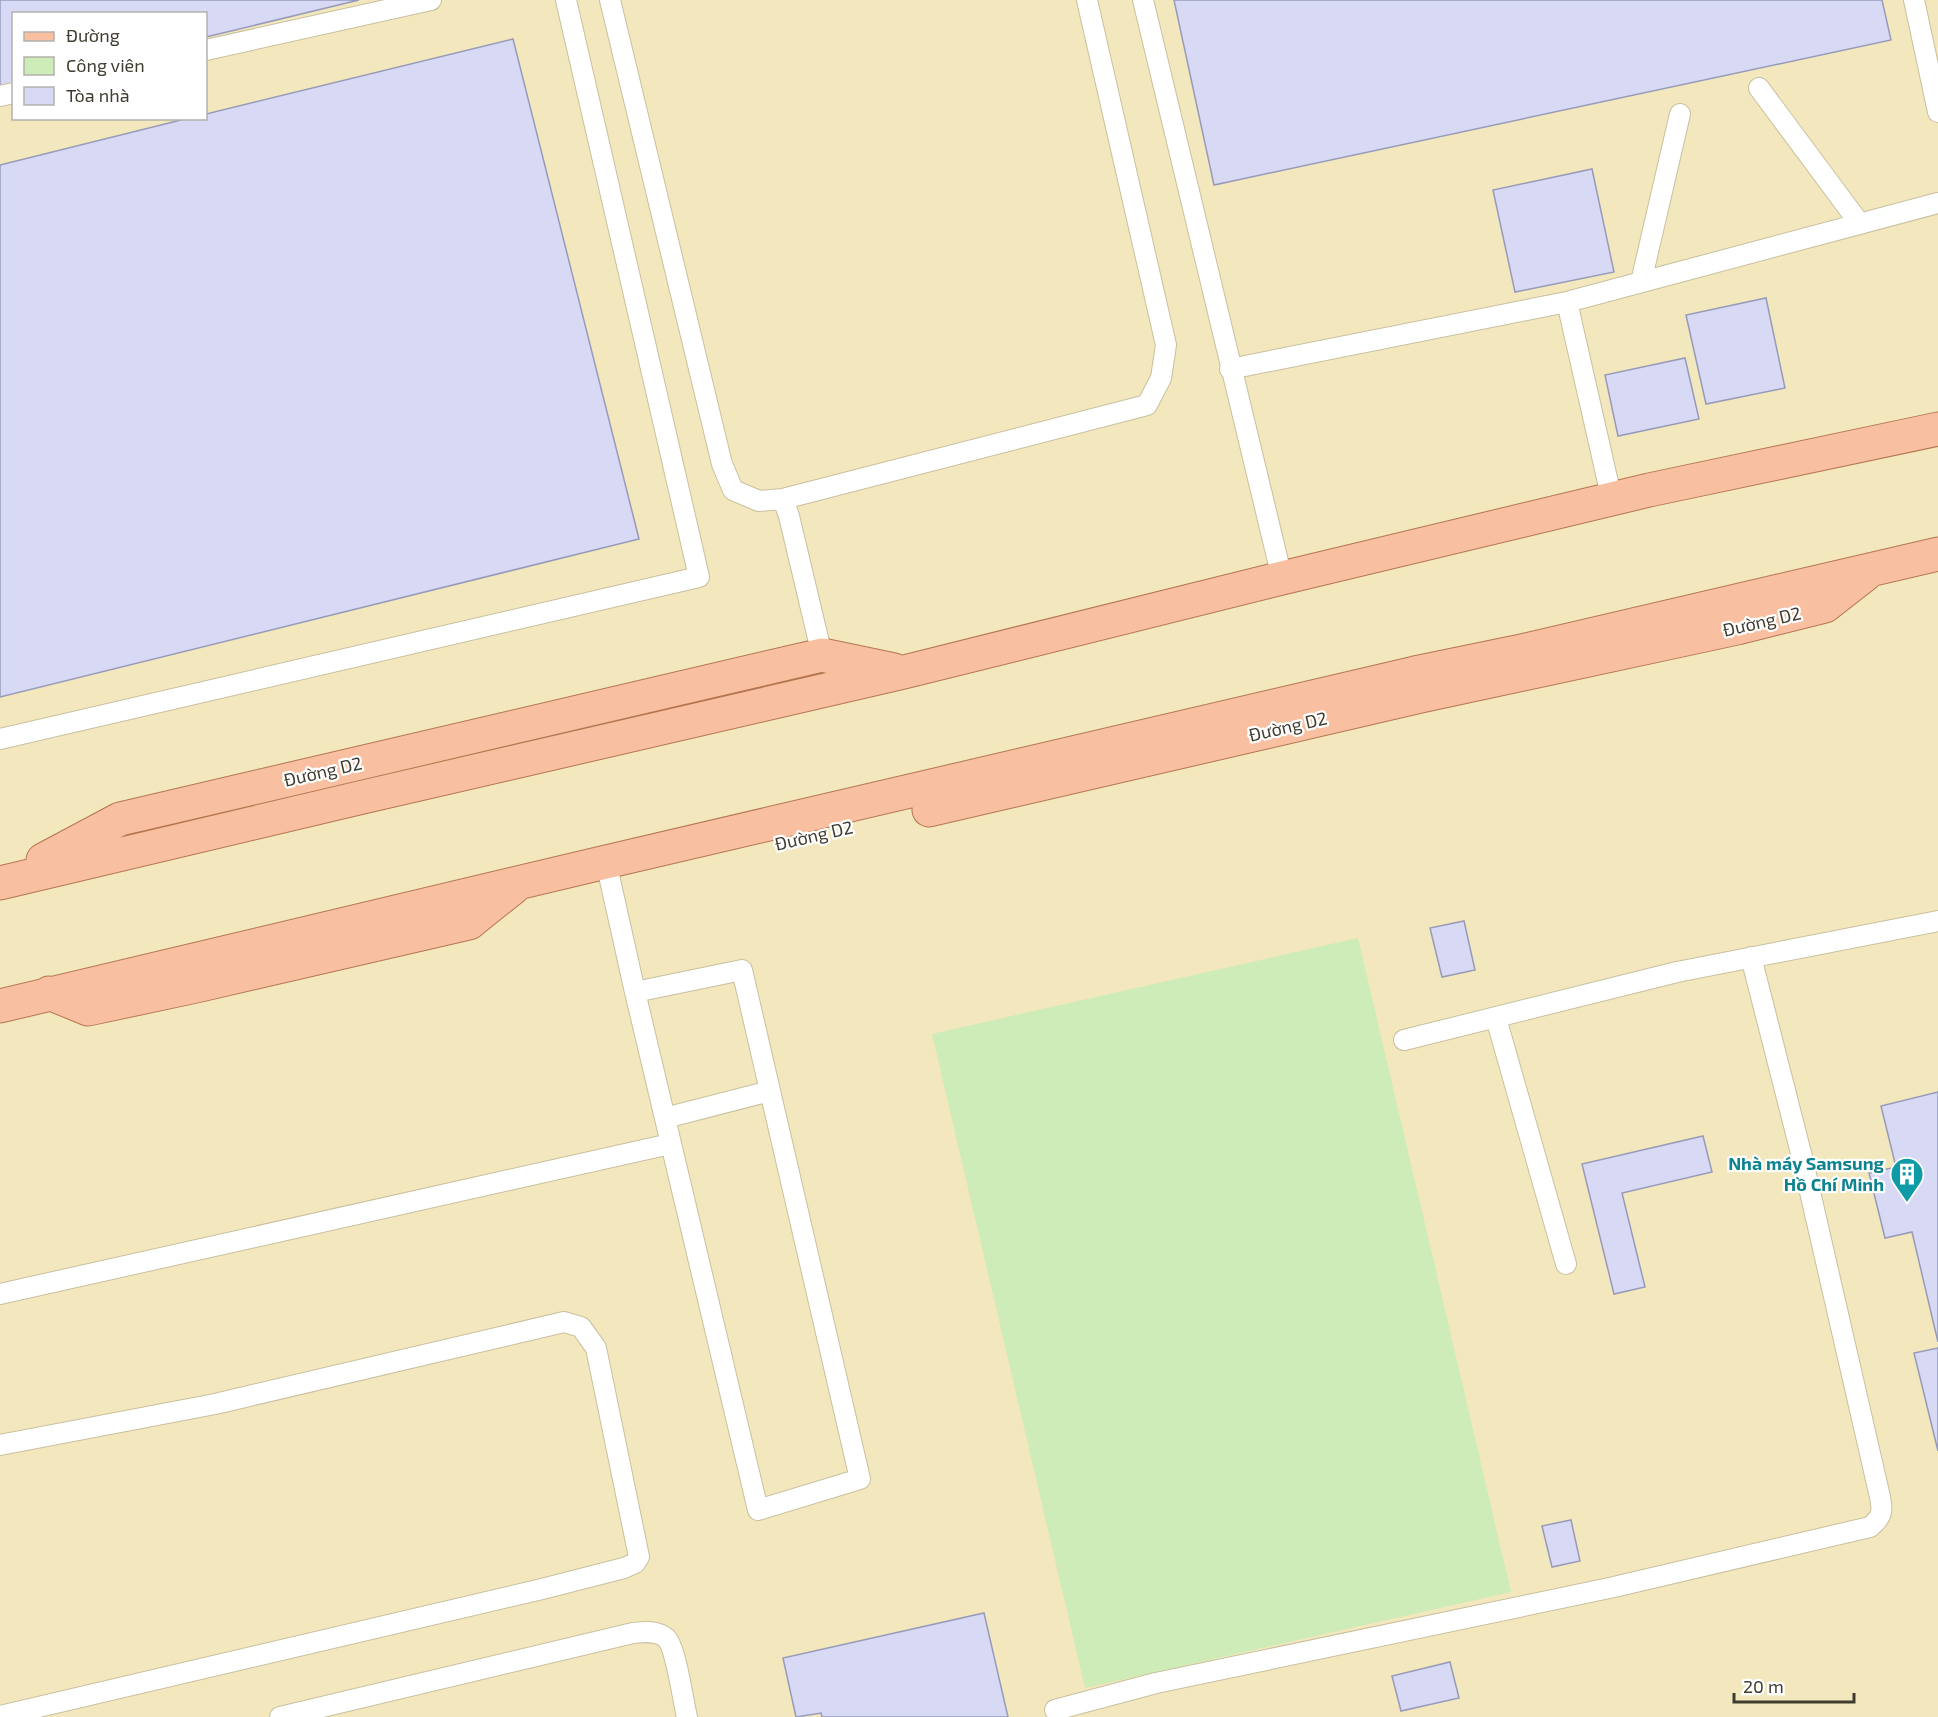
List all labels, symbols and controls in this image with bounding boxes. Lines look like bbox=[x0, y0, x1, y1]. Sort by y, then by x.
legend bbox=[12, 12, 207, 120]
text: Đường bbox=[66, 24, 120, 46]
text: Công viên bbox=[66, 54, 145, 76]
text: Tòa nhà bbox=[66, 84, 130, 106]
street label: Đường D2 bbox=[1720, 601, 1803, 641]
street label: Đường D2 bbox=[1246, 706, 1329, 746]
street label: Đường D2 bbox=[281, 751, 364, 791]
street label: Đường D2 bbox=[772, 815, 855, 855]
place label: Nhà máy Samsung Hồ Chí Minh bbox=[1728, 1152, 1885, 1195]
building icon: Nhà máy Samsung Hồ Chí Minh bbox=[1889, 1156, 1925, 1203]
scale bar bbox=[1734, 1666, 1854, 1704]
text: 20 m bbox=[1743, 1675, 1784, 1697]

